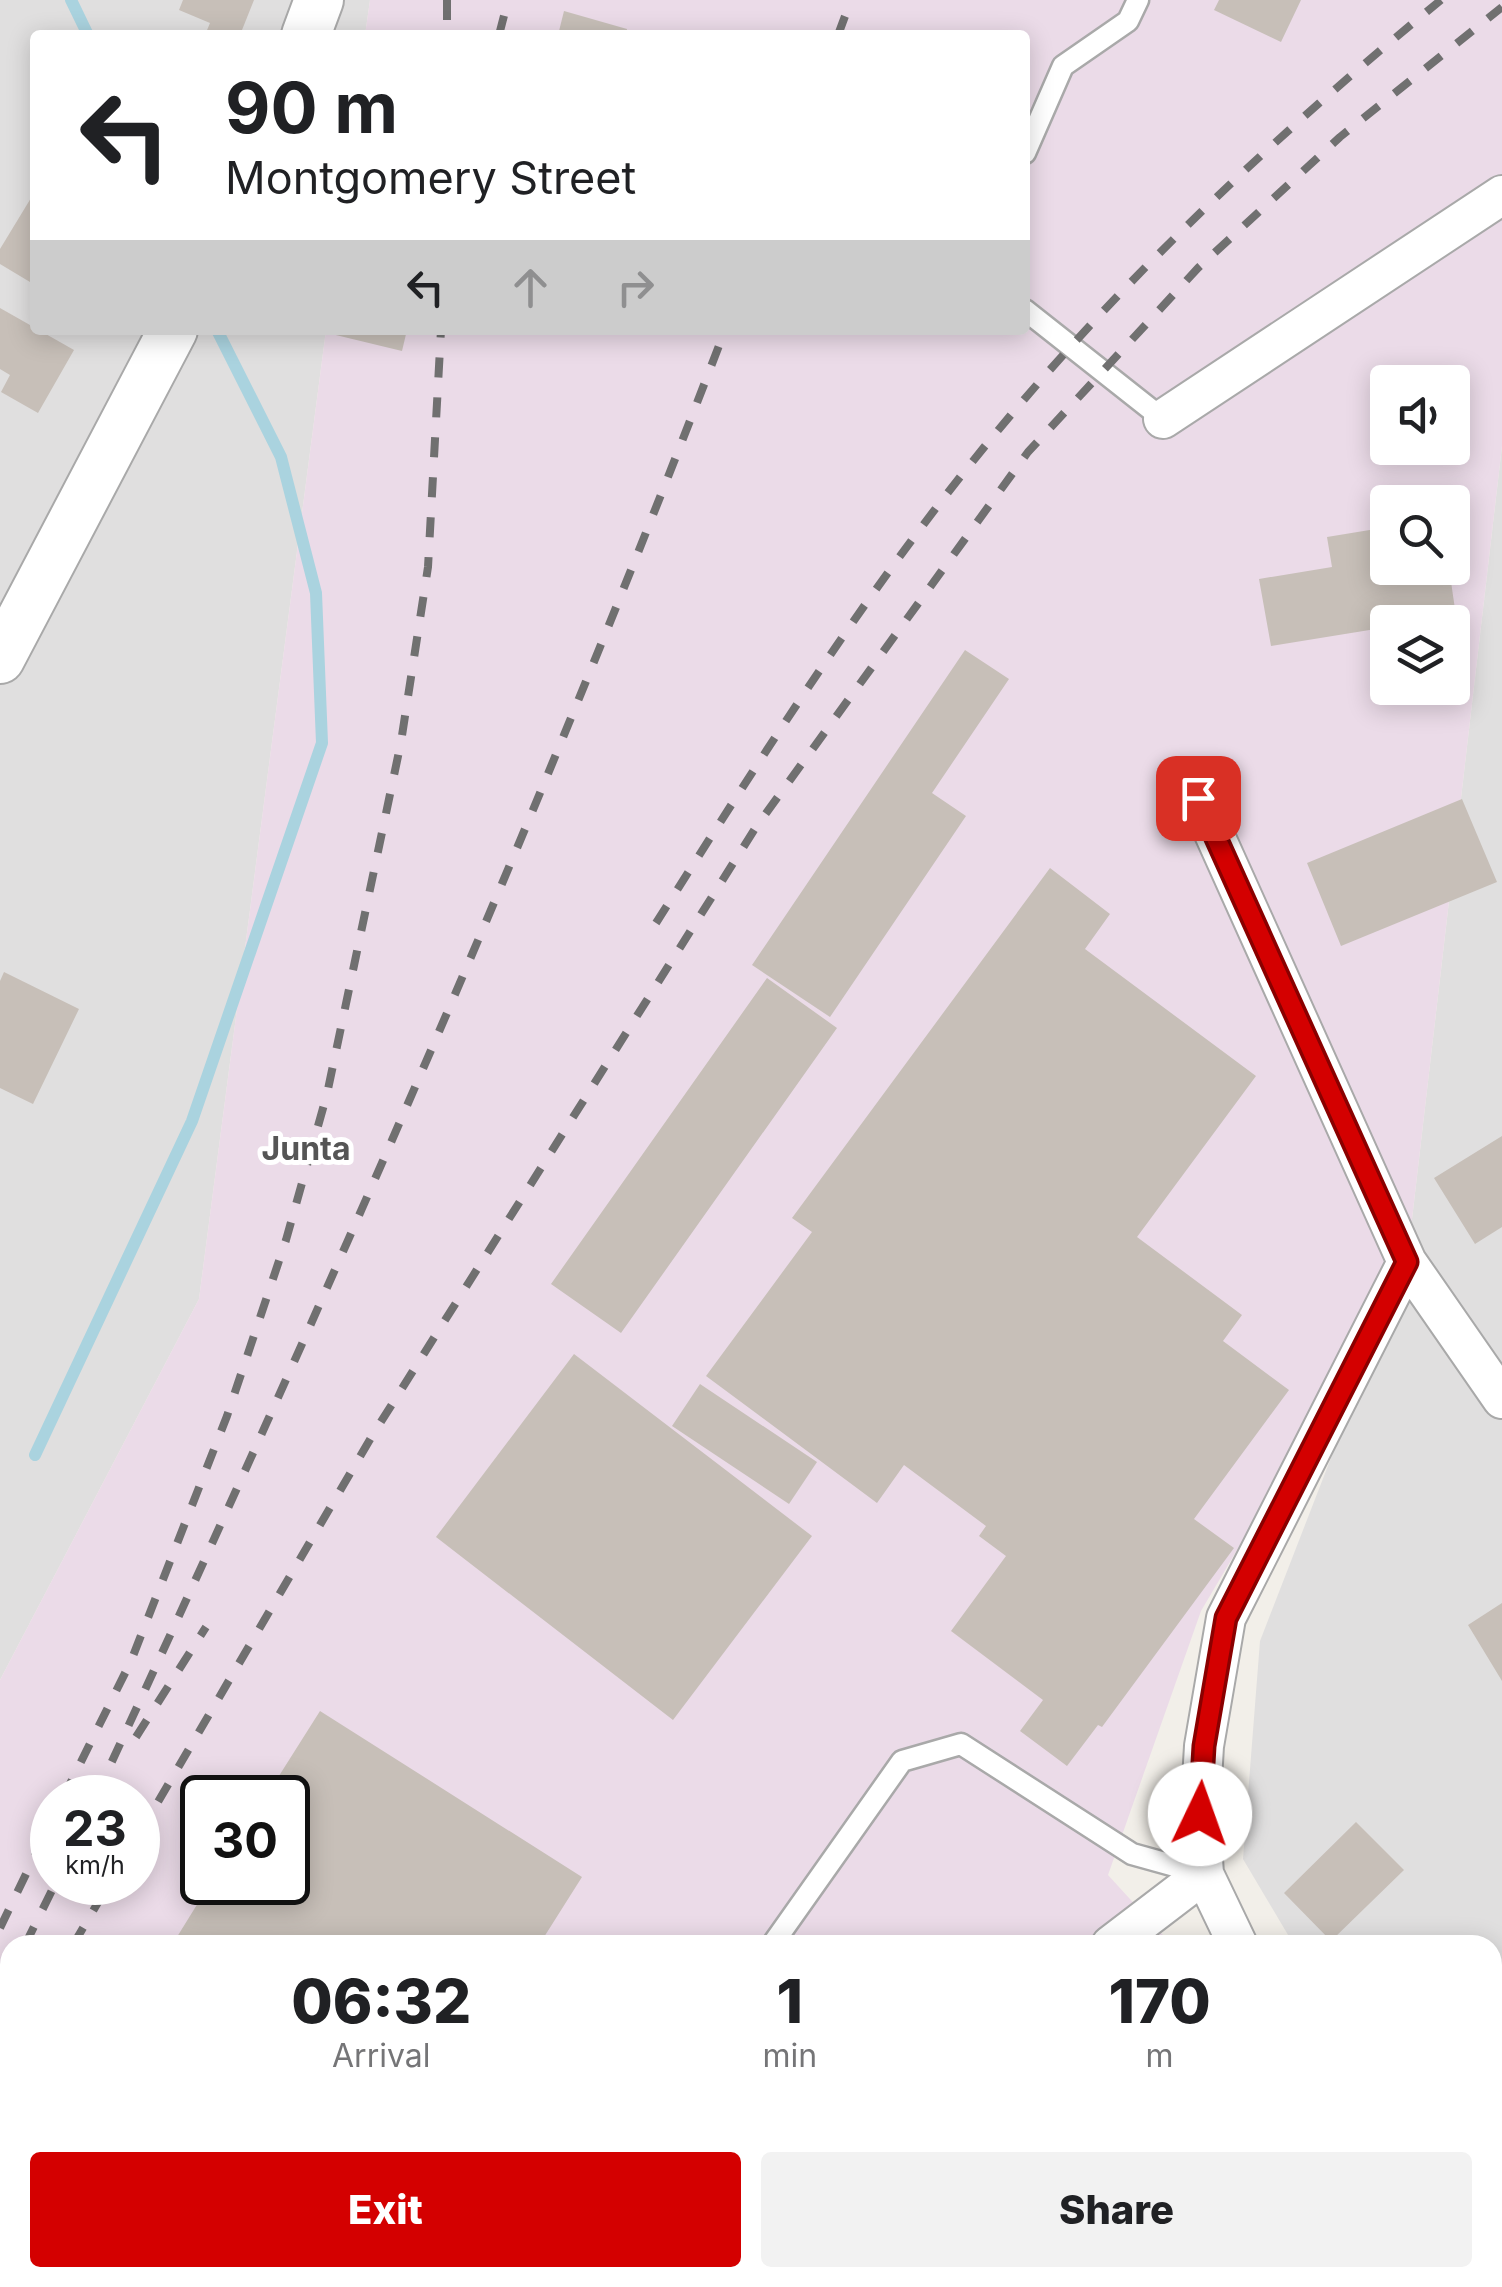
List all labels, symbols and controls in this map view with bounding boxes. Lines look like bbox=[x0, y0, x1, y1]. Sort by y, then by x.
text: 90 m bbox=[225, 65, 398, 150]
icon: left bbox=[60, 70, 190, 200]
text: Montgomery Street bbox=[225, 150, 636, 205]
icon: left bbox=[398, 260, 453, 315]
icon: ahead bbox=[503, 260, 558, 315]
icon: right bbox=[608, 260, 663, 315]
map controls bbox=[1370, 365, 1470, 705]
button: sound bbox=[1370, 365, 1470, 465]
button: search bbox=[1370, 485, 1470, 585]
button: layers bbox=[1370, 605, 1470, 705]
pin bbox=[1156, 756, 1241, 841]
icon: arrive bbox=[1171, 771, 1226, 826]
district label: Junta bbox=[262, 1129, 351, 1168]
position arrow bbox=[1148, 1762, 1252, 1866]
speed limit sign: 30 bbox=[180, 1775, 310, 1905]
text: 23 bbox=[63, 1798, 127, 1858]
text: km/h bbox=[65, 1850, 125, 1880]
text: 06:32 bbox=[291, 1965, 471, 2037]
text: 1 bbox=[777, 1965, 803, 2037]
text: 170 bbox=[1108, 1965, 1211, 2037]
text: Arrival bbox=[332, 2036, 430, 2075]
text: min bbox=[763, 2036, 817, 2075]
text: m bbox=[1146, 2036, 1174, 2075]
button: Exit bbox=[30, 2152, 741, 2267]
button: Share bbox=[761, 2152, 1472, 2267]

